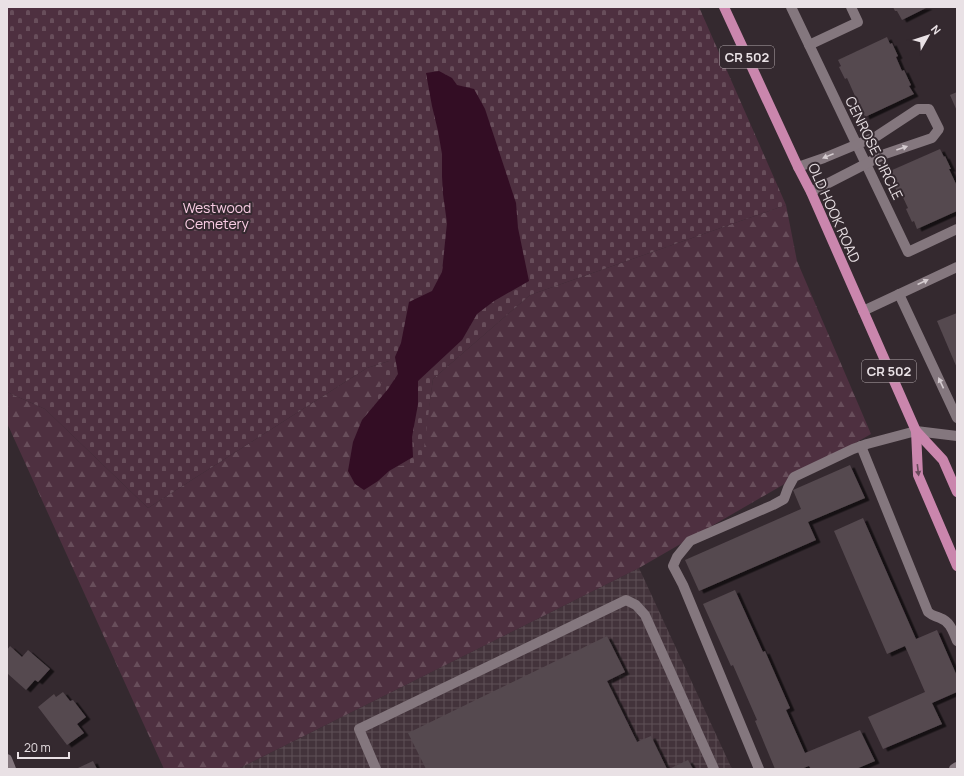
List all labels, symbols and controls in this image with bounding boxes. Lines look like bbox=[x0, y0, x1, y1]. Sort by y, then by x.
north arrow bbox=[908, 16, 948, 56]
text: N bbox=[928, 22, 945, 37]
road number: CR 502 bbox=[720, 46, 774, 68]
street label: CENROSE CIRCLE bbox=[841, 93, 908, 203]
one-way arrow bbox=[896, 145, 908, 151]
one-way arrow bbox=[821, 154, 833, 160]
street label: OLD HOOK ROAD bbox=[804, 160, 865, 266]
park label: Westwood Cemetery bbox=[183, 198, 251, 233]
one-way arrow bbox=[918, 279, 929, 285]
road number: CR 502 bbox=[862, 360, 916, 382]
one-way arrow bbox=[938, 377, 944, 388]
one-way arrow bbox=[915, 464, 922, 476]
scale bar bbox=[18, 734, 69, 760]
text: 20 m bbox=[24, 739, 51, 756]

